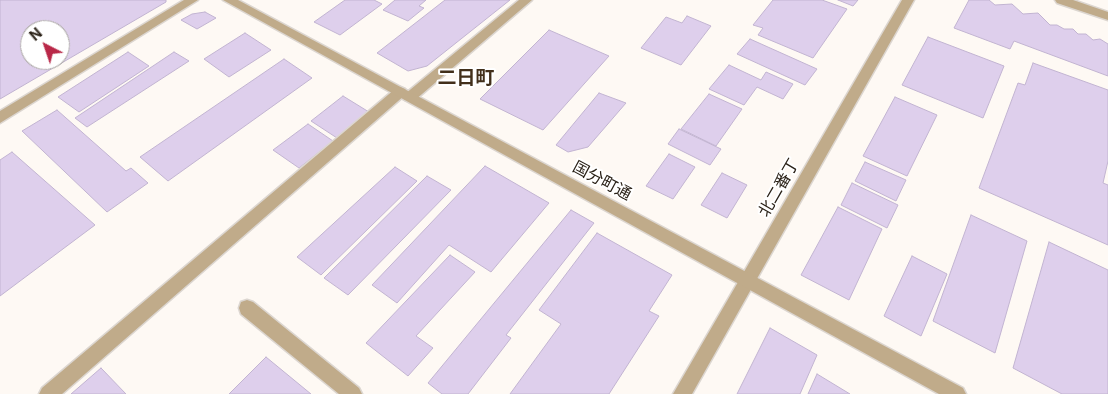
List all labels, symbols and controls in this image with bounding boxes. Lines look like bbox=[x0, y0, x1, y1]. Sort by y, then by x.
north arrow bbox=[20, 20, 70, 70]
text: N bbox=[26, 24, 45, 44]
district label: 二日町 bbox=[438, 67, 494, 89]
street label: 北二番丁 bbox=[755, 155, 803, 221]
street label: 国分町通 bbox=[569, 158, 635, 204]

